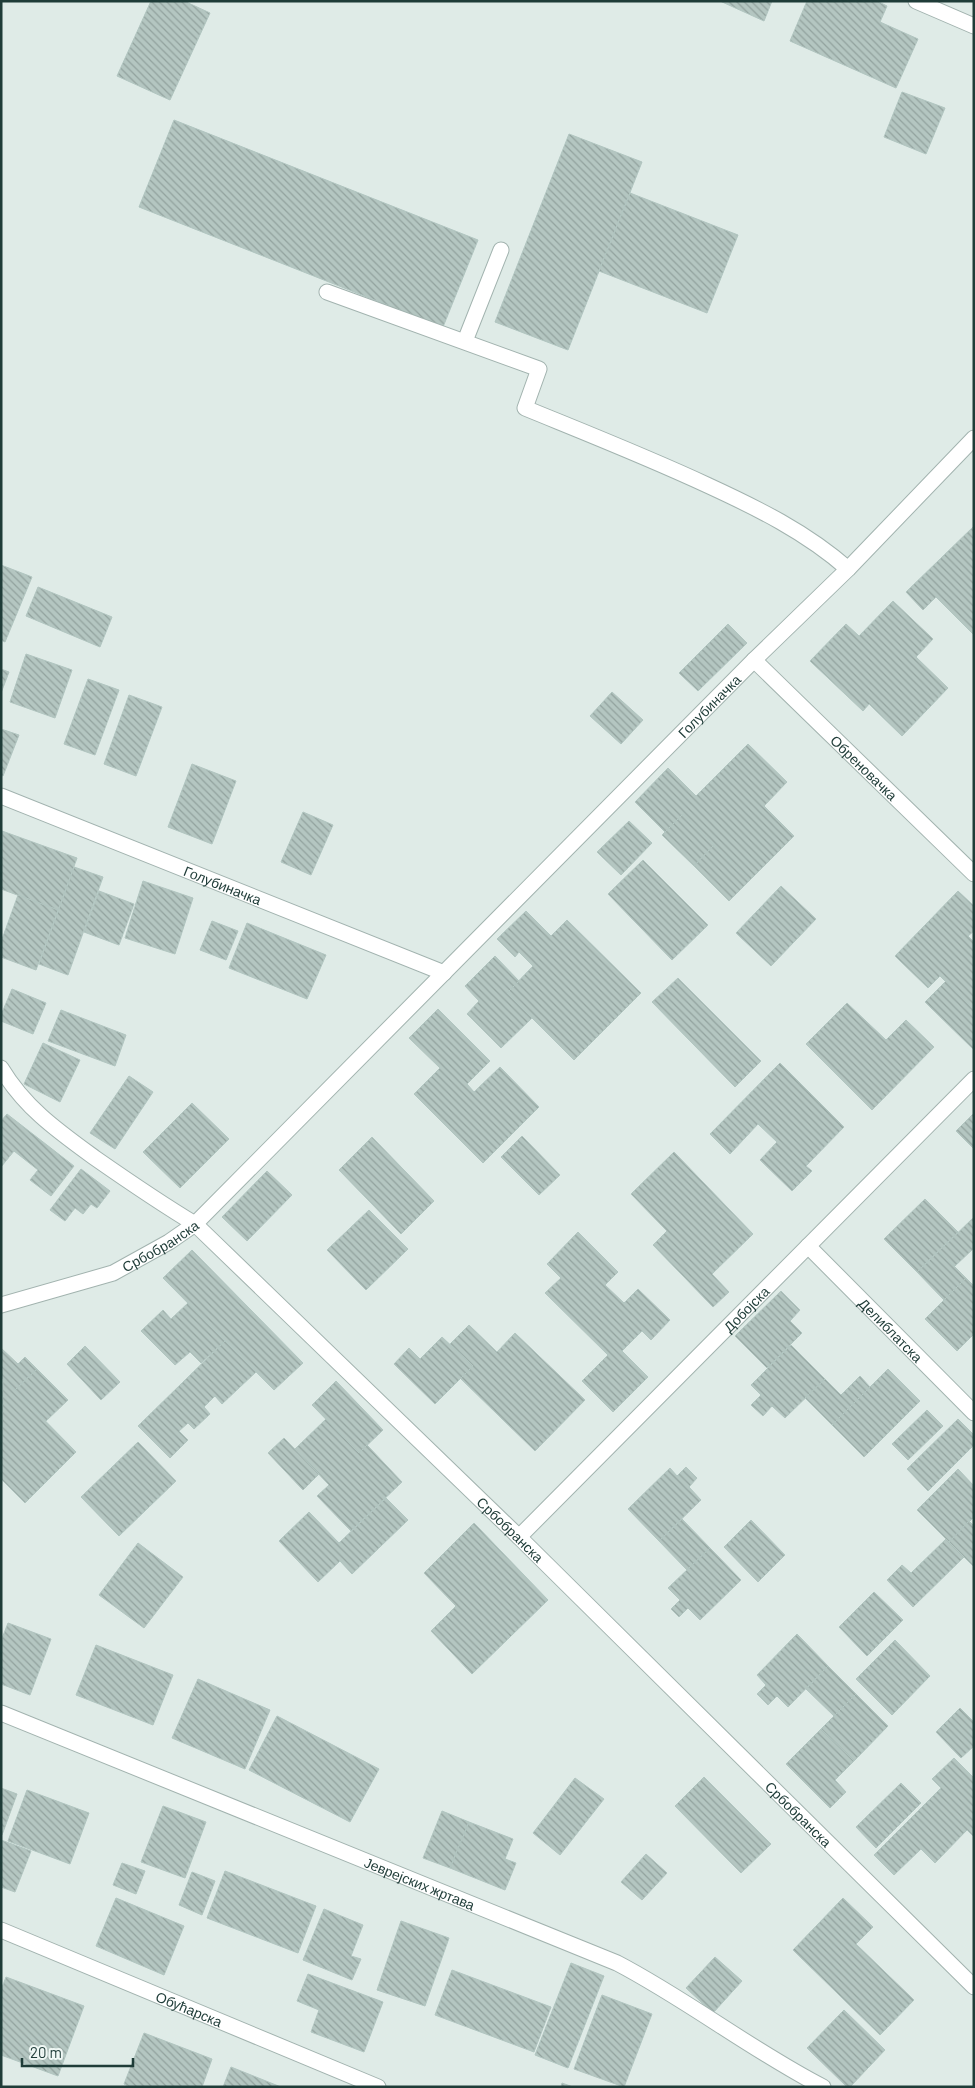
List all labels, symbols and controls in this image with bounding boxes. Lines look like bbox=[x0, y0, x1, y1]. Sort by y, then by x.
street label: Голубиначка bbox=[674, 670, 744, 741]
street label: Обреновачка bbox=[828, 731, 901, 804]
street label: Голубиначка bbox=[182, 862, 264, 908]
street label: Србобранска bbox=[119, 1216, 202, 1275]
street label: Добојска bbox=[720, 1282, 772, 1335]
street label: Делиблатска bbox=[856, 1294, 927, 1365]
street label: Србобранска bbox=[474, 1493, 548, 1565]
street label: Србобранска bbox=[762, 1777, 836, 1850]
street label: Јеврејских жртава bbox=[362, 1853, 478, 1913]
street label: Обућарска bbox=[154, 1987, 225, 2030]
scale bar bbox=[22, 2036, 134, 2068]
text: 20 m bbox=[30, 2043, 62, 2061]

